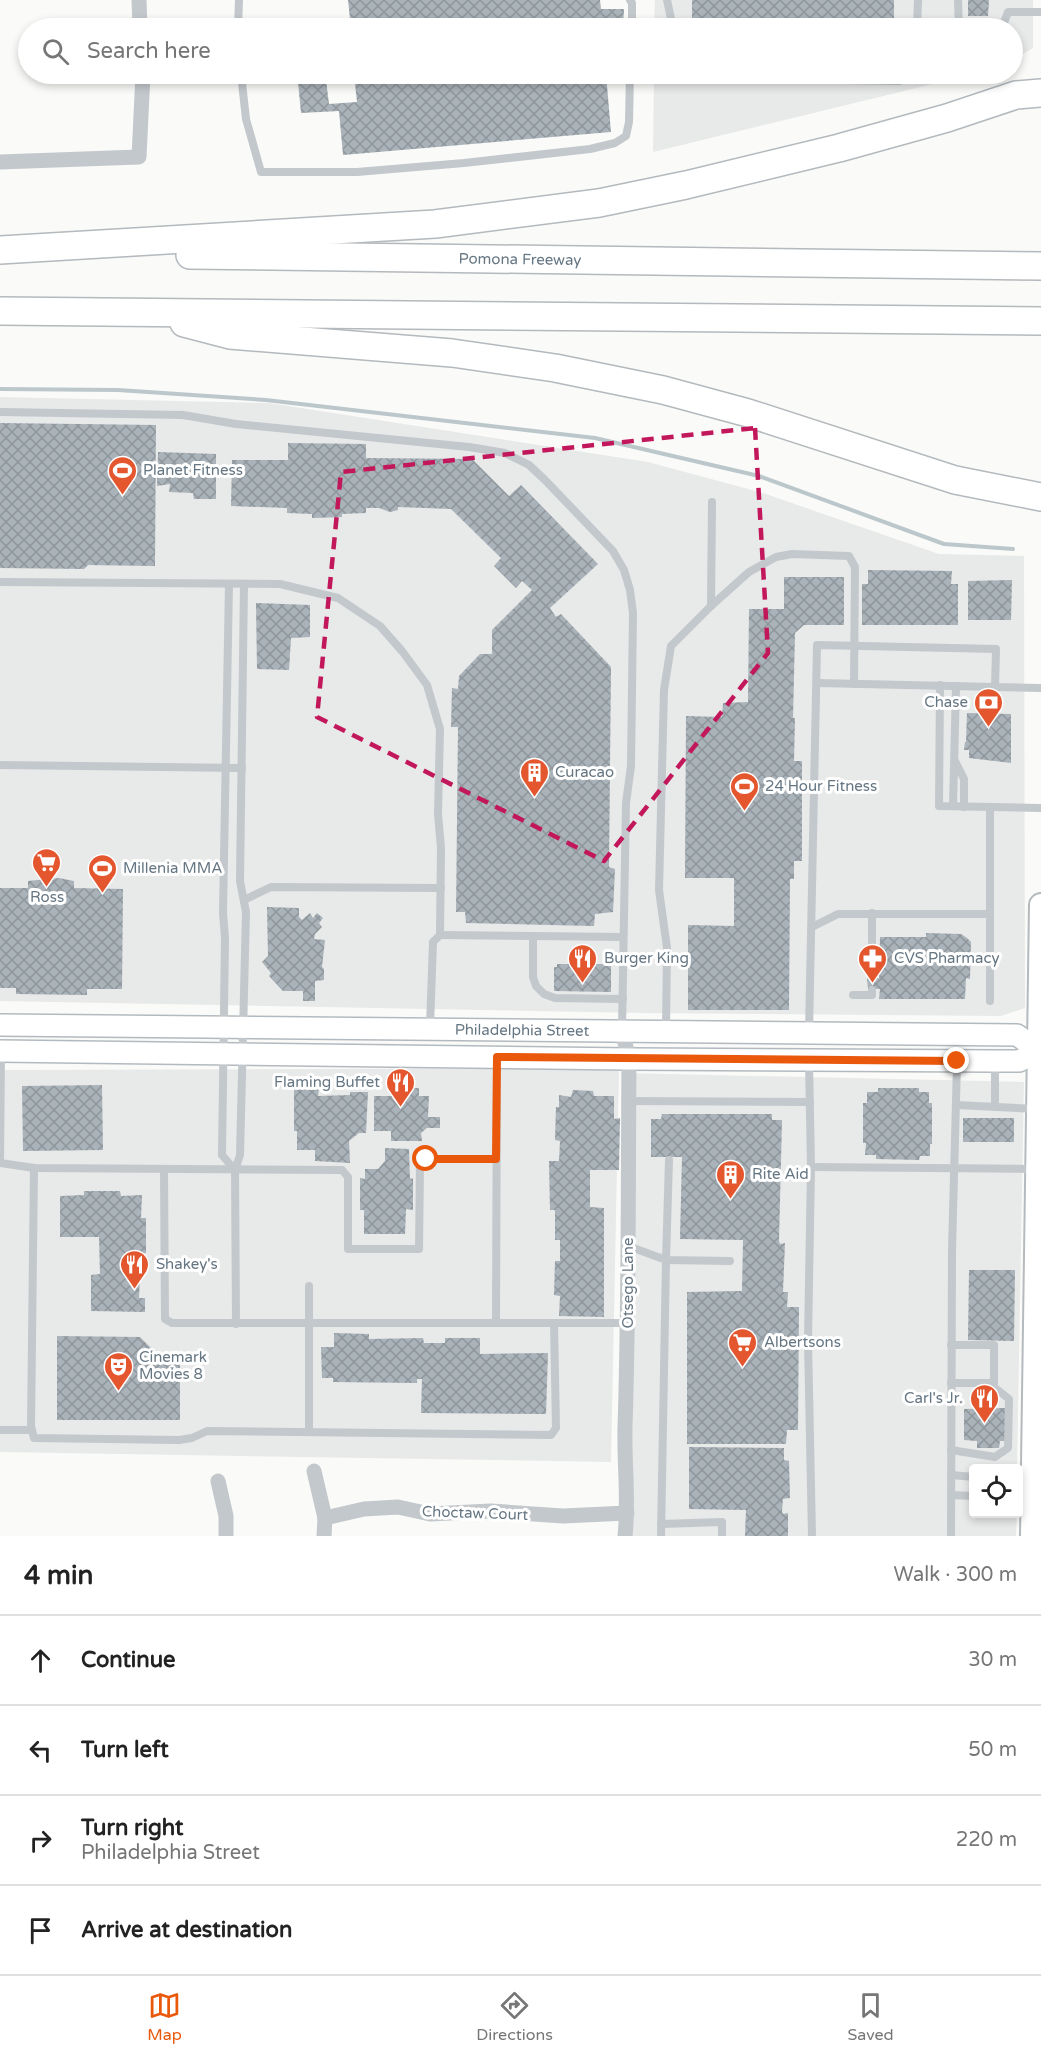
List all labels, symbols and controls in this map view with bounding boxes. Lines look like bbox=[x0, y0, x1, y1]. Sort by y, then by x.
search box bbox=[18, 18, 1023, 84]
icon: search bbox=[39, 35, 72, 68]
text: Search here bbox=[87, 38, 211, 64]
street label: Pomona Freeway bbox=[459, 249, 581, 269]
sports icon: Planet Fitness bbox=[106, 454, 138, 496]
place label: Planet Fitness bbox=[143, 461, 243, 479]
bank icon: Chase bbox=[973, 686, 1005, 728]
place label: Chase bbox=[924, 693, 968, 711]
building icon: Curacao bbox=[518, 756, 550, 798]
place label: Curacao bbox=[555, 763, 614, 781]
sports icon: 24 Hour Fitness bbox=[728, 770, 760, 812]
place label: 24 Hour Fitness bbox=[765, 777, 877, 795]
supermarket icon: Ross bbox=[31, 846, 63, 888]
sports icon: Millenia MMA bbox=[86, 852, 118, 894]
place label: Millenia MMA bbox=[123, 859, 222, 877]
place label: Ross bbox=[30, 888, 64, 906]
restaurant icon: Burger King bbox=[567, 942, 599, 984]
pharmacy icon: CVS Pharmacy bbox=[857, 942, 889, 984]
place label: Burger King bbox=[604, 949, 689, 967]
place label: CVS Pharmacy bbox=[894, 949, 999, 967]
street label: Philadelphia Street bbox=[455, 1020, 590, 1040]
route end bbox=[943, 1047, 969, 1073]
restaurant icon: Flaming Buffet bbox=[385, 1066, 417, 1108]
place label: Flaming Buffet bbox=[274, 1073, 380, 1091]
route start bbox=[412, 1145, 438, 1171]
building icon: Rite Aid bbox=[715, 1158, 747, 1200]
place label: Rite Aid bbox=[752, 1165, 809, 1183]
street label: Otsego Lane bbox=[619, 1238, 637, 1328]
restaurant icon: Shakey's bbox=[119, 1248, 151, 1290]
place label: Shakey's bbox=[156, 1255, 218, 1273]
supermarket icon: Albertsons bbox=[727, 1326, 759, 1368]
place label: Albertsons bbox=[764, 1333, 841, 1351]
place label: Cinemark Movies 8 bbox=[139, 1348, 207, 1383]
theatre icon: Cinemark Movies 8 bbox=[102, 1350, 134, 1392]
restaurant icon: Carl's Jr. bbox=[968, 1382, 1000, 1424]
place label: Carl's Jr. bbox=[904, 1389, 963, 1407]
map controls bbox=[969, 1464, 1023, 1518]
button: locate bbox=[969, 1464, 1023, 1518]
street label: Choctaw Court bbox=[422, 1502, 529, 1524]
text: 4 min bbox=[24, 1560, 93, 1591]
text: Walk · 300 m bbox=[894, 1563, 1017, 1587]
icon: ahead bbox=[24, 1644, 57, 1677]
text: Continue bbox=[81, 1647, 176, 1673]
text: 30 m bbox=[968, 1648, 1017, 1672]
icon: left bbox=[24, 1734, 57, 1767]
text: Turn left bbox=[81, 1737, 169, 1763]
text: 50 m bbox=[968, 1738, 1017, 1762]
text: Turn right bbox=[81, 1815, 183, 1841]
icon: right bbox=[24, 1824, 57, 1857]
text: 220 m bbox=[956, 1828, 1017, 1852]
text: Philadelphia Street bbox=[81, 1841, 260, 1865]
icon: arrive bbox=[24, 1914, 57, 1947]
text: Arrive at destination bbox=[81, 1917, 292, 1943]
tab: Map bbox=[147, 1989, 182, 2045]
tab: Directions bbox=[476, 1989, 553, 2045]
tab: Saved bbox=[847, 1989, 894, 2045]

